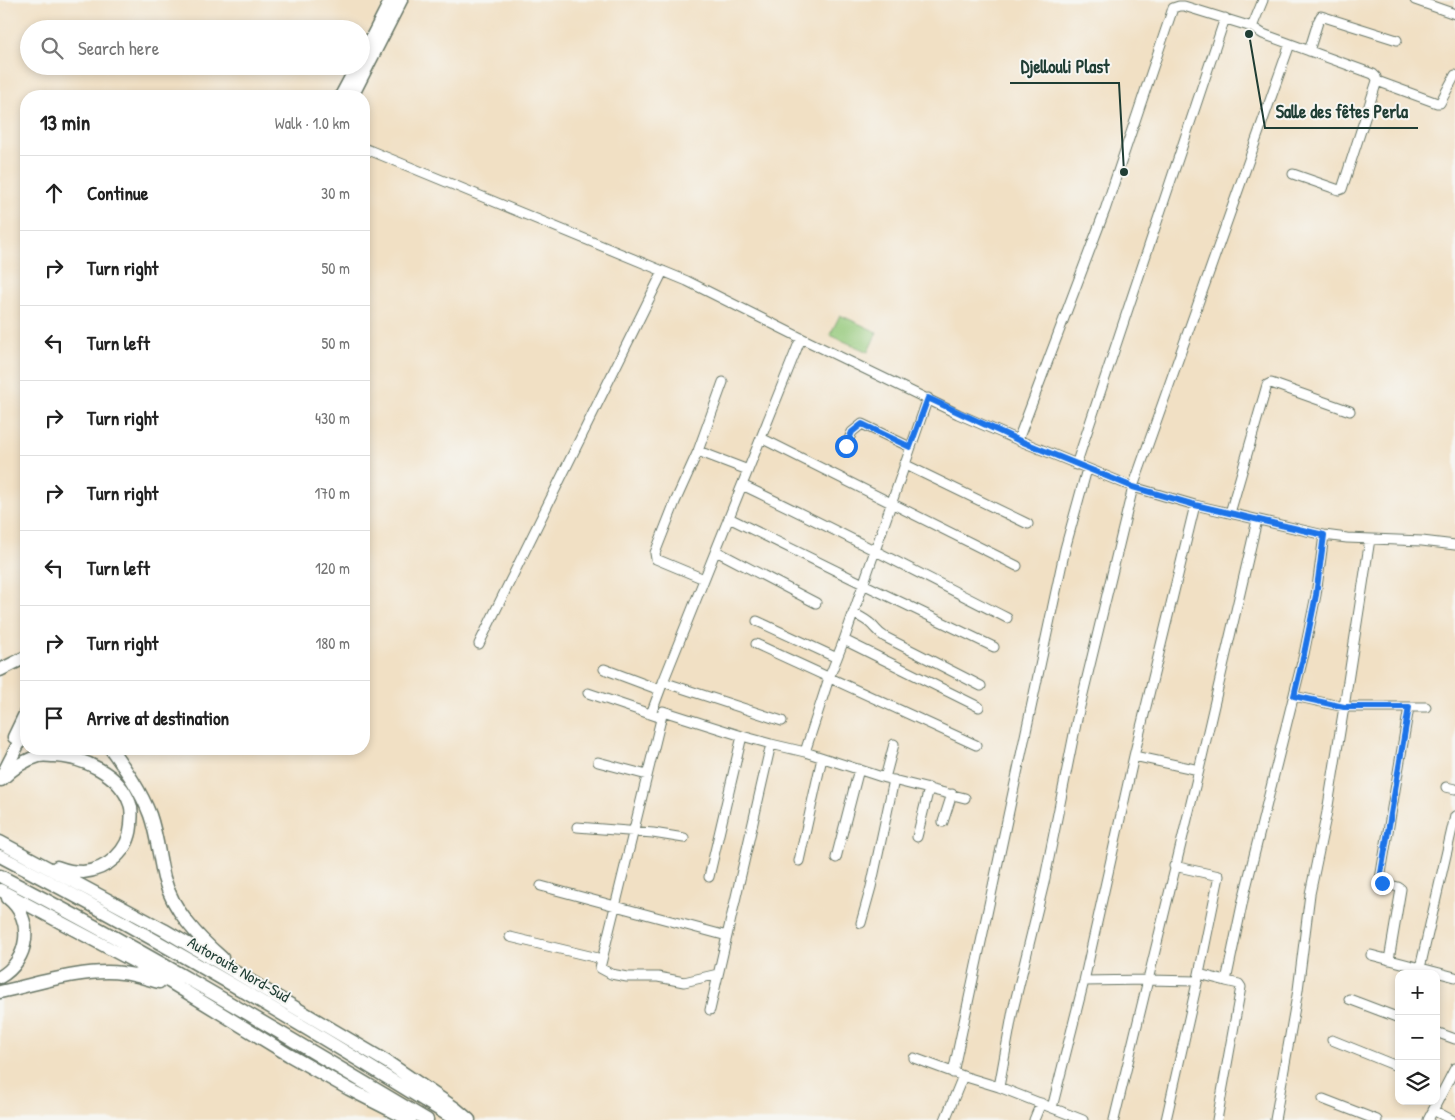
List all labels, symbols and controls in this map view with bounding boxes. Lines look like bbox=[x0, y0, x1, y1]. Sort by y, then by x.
search box bbox=[20, 20, 370, 75]
icon: search bbox=[38, 34, 66, 62]
text: Search here bbox=[78, 35, 159, 61]
callout: Djellouli Plast bbox=[1010, 50, 1119, 83]
text: Djellouli Plast bbox=[1021, 54, 1110, 79]
callout: Salle des fêtes Perla bbox=[1265, 95, 1418, 128]
text: Salle des fêtes Perla bbox=[1276, 99, 1409, 124]
text: 13 min bbox=[40, 108, 90, 137]
text: Walk · 1.0 km bbox=[275, 112, 350, 134]
icon: ahead bbox=[40, 179, 68, 207]
text: Continue bbox=[87, 180, 148, 206]
text: 30 m bbox=[321, 182, 350, 204]
icon: right bbox=[40, 254, 68, 282]
text: Turn right bbox=[87, 255, 158, 281]
text: 50 m bbox=[322, 257, 350, 279]
icon: left bbox=[40, 329, 68, 357]
text: Turn left bbox=[87, 330, 150, 356]
text: 50 m bbox=[322, 332, 350, 354]
icon: right bbox=[40, 404, 68, 432]
text: Turn right bbox=[87, 405, 158, 431]
text: 430 m bbox=[315, 407, 350, 429]
route start bbox=[835, 435, 858, 458]
icon: right bbox=[40, 479, 68, 507]
text: Turn right bbox=[87, 480, 158, 506]
text: 170 m bbox=[315, 482, 350, 504]
icon: left bbox=[40, 554, 68, 582]
text: Turn left bbox=[87, 555, 150, 581]
text: 120 m bbox=[315, 557, 350, 579]
icon: right bbox=[40, 629, 68, 657]
text: Turn right bbox=[87, 630, 158, 656]
text: 180 m bbox=[316, 632, 350, 654]
icon: arrive bbox=[40, 704, 68, 732]
text: Arrive at destination bbox=[87, 705, 229, 731]
route end bbox=[1371, 872, 1394, 895]
street label: Autoroute Nord-Sud bbox=[184, 931, 294, 1007]
map controls bbox=[1395, 970, 1440, 1105]
button: + bbox=[1395, 970, 1440, 1015]
button: − bbox=[1395, 1015, 1440, 1060]
button: layers bbox=[1395, 1060, 1440, 1105]

